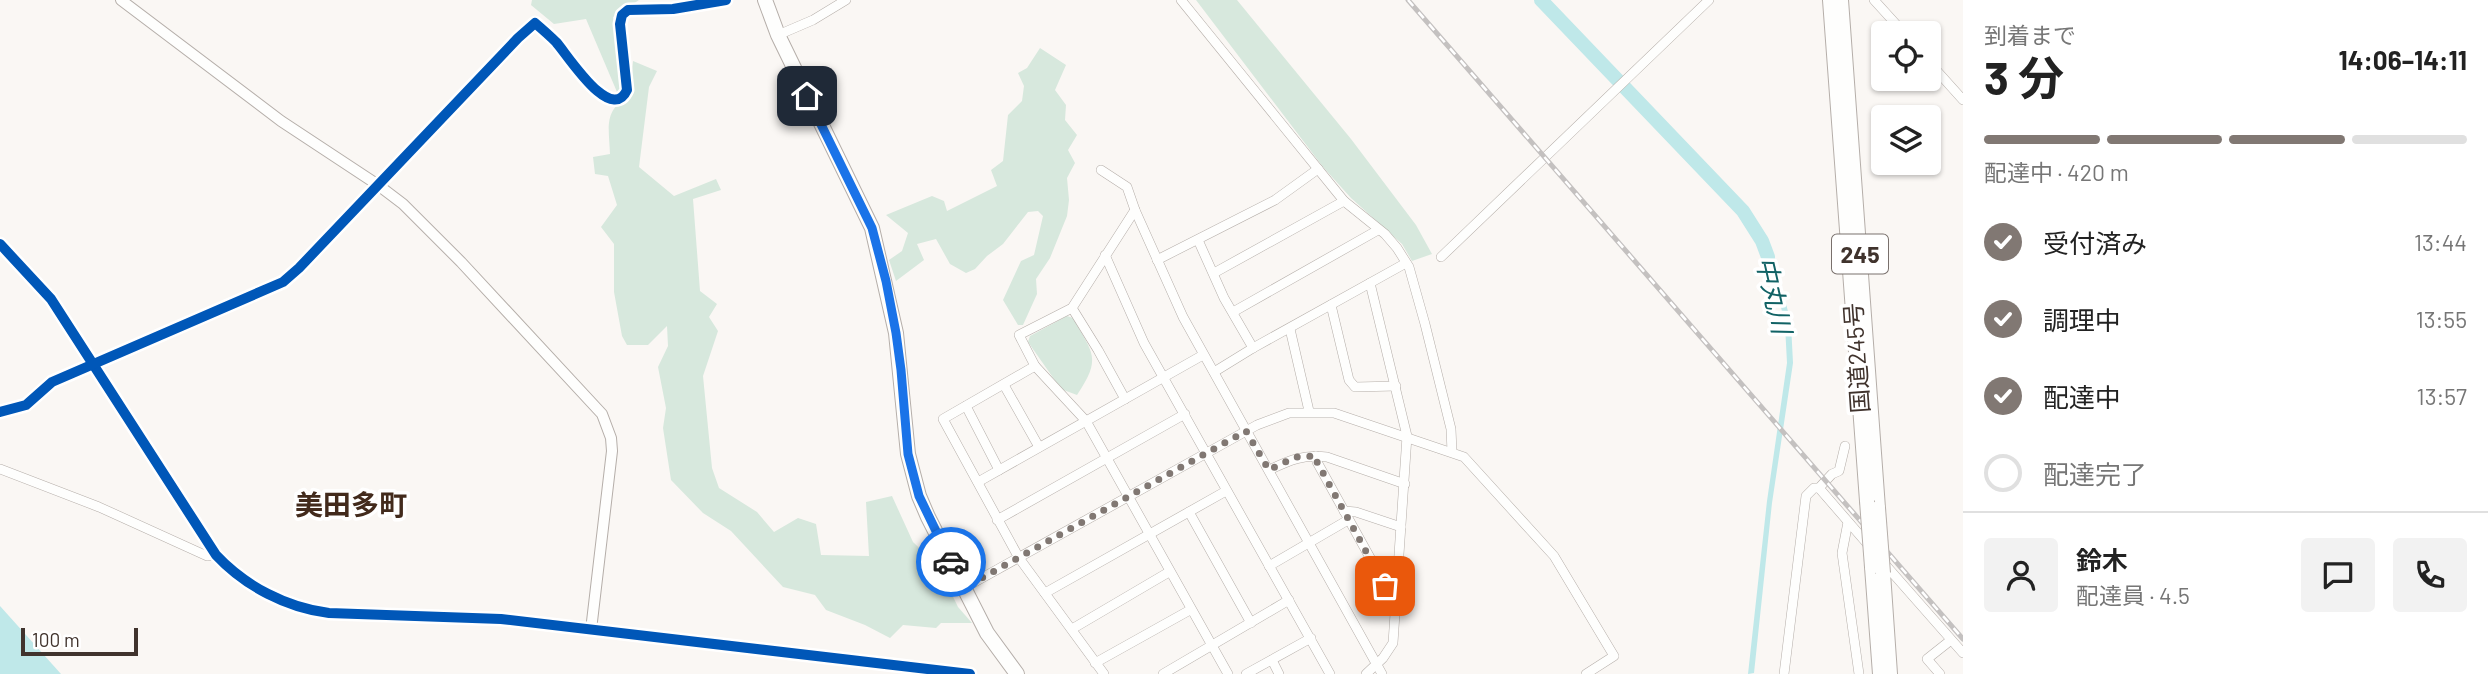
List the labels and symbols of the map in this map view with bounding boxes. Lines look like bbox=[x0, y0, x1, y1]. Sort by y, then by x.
pin bbox=[777, 66, 837, 126]
road number: 245 bbox=[1832, 234, 1888, 274]
water label: 中丸川 bbox=[1751, 254, 1800, 339]
street label: 国道245号 bbox=[1838, 302, 1874, 414]
district label: 美田多町 bbox=[295, 487, 407, 521]
courier bbox=[916, 527, 986, 597]
pin bbox=[1355, 556, 1415, 616]
scale bar bbox=[21, 625, 138, 657]

